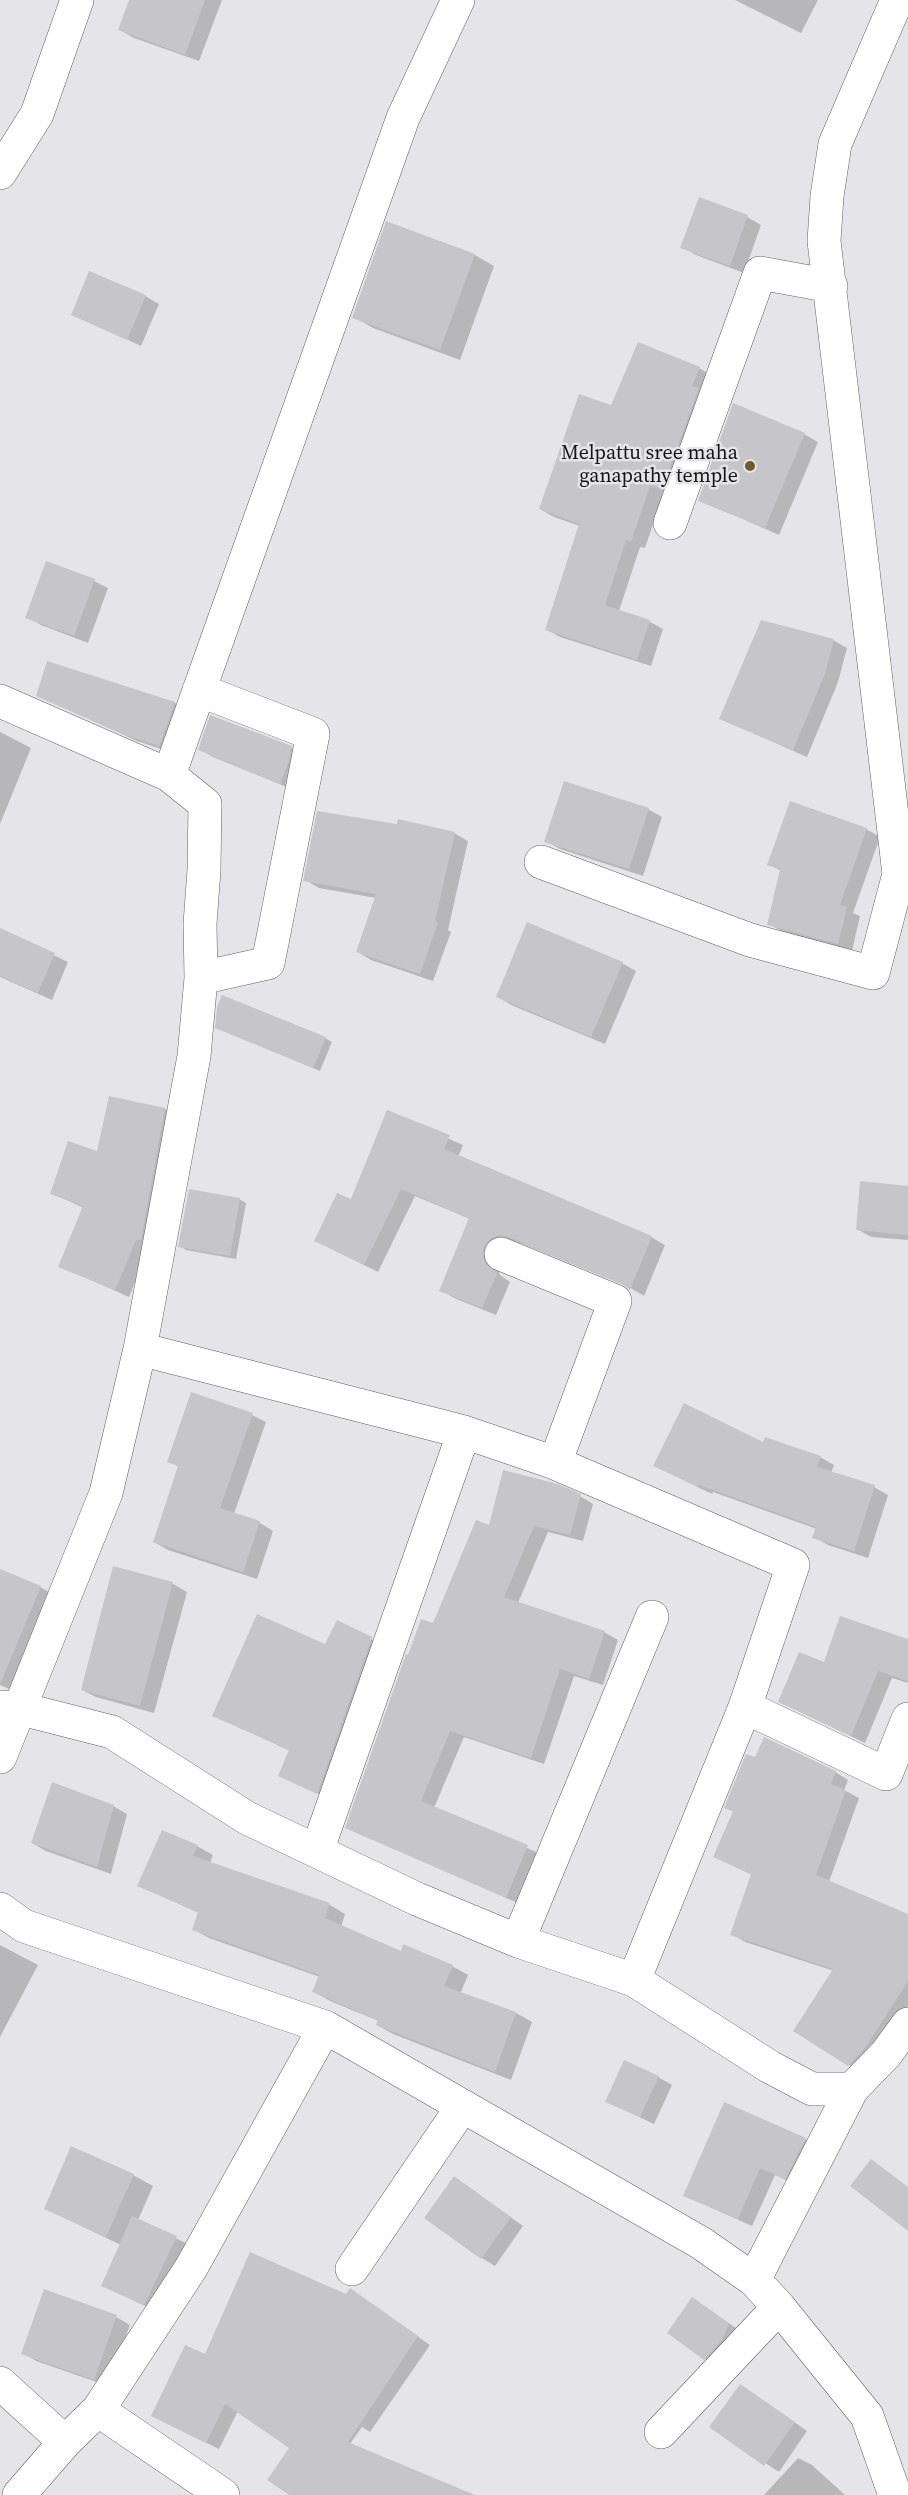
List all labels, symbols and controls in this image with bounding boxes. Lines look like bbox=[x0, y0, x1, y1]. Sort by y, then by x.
place label: Melpattu sree maha ganapathy temple bbox=[561, 442, 738, 489]
marker: Melpattu sree maha ganapathy temple bbox=[743, 459, 757, 473]

